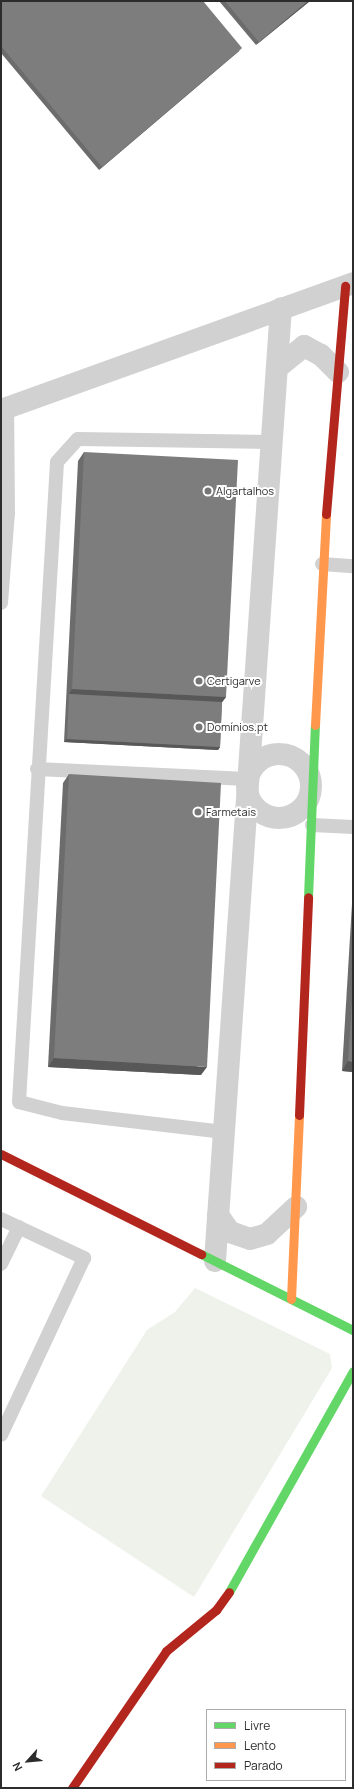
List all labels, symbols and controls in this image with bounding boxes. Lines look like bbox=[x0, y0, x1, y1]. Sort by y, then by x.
place label: Algartalhos bbox=[216, 484, 274, 498]
marker: Algartalhos bbox=[203, 486, 213, 496]
place label: Certigarve bbox=[207, 674, 261, 688]
marker: Certigarve bbox=[194, 676, 204, 686]
place label: Domínios.pt bbox=[207, 720, 268, 734]
marker: Domínios.pt bbox=[194, 722, 204, 732]
place label: Farmetais bbox=[206, 805, 256, 819]
marker: Farmetais bbox=[193, 807, 203, 817]
legend bbox=[206, 1709, 346, 1781]
text: Livre bbox=[244, 1717, 270, 1734]
text: Lento bbox=[244, 1737, 276, 1754]
north arrow bbox=[8, 1741, 48, 1781]
text: Parado bbox=[244, 1757, 283, 1774]
text: N bbox=[8, 1760, 25, 1774]

